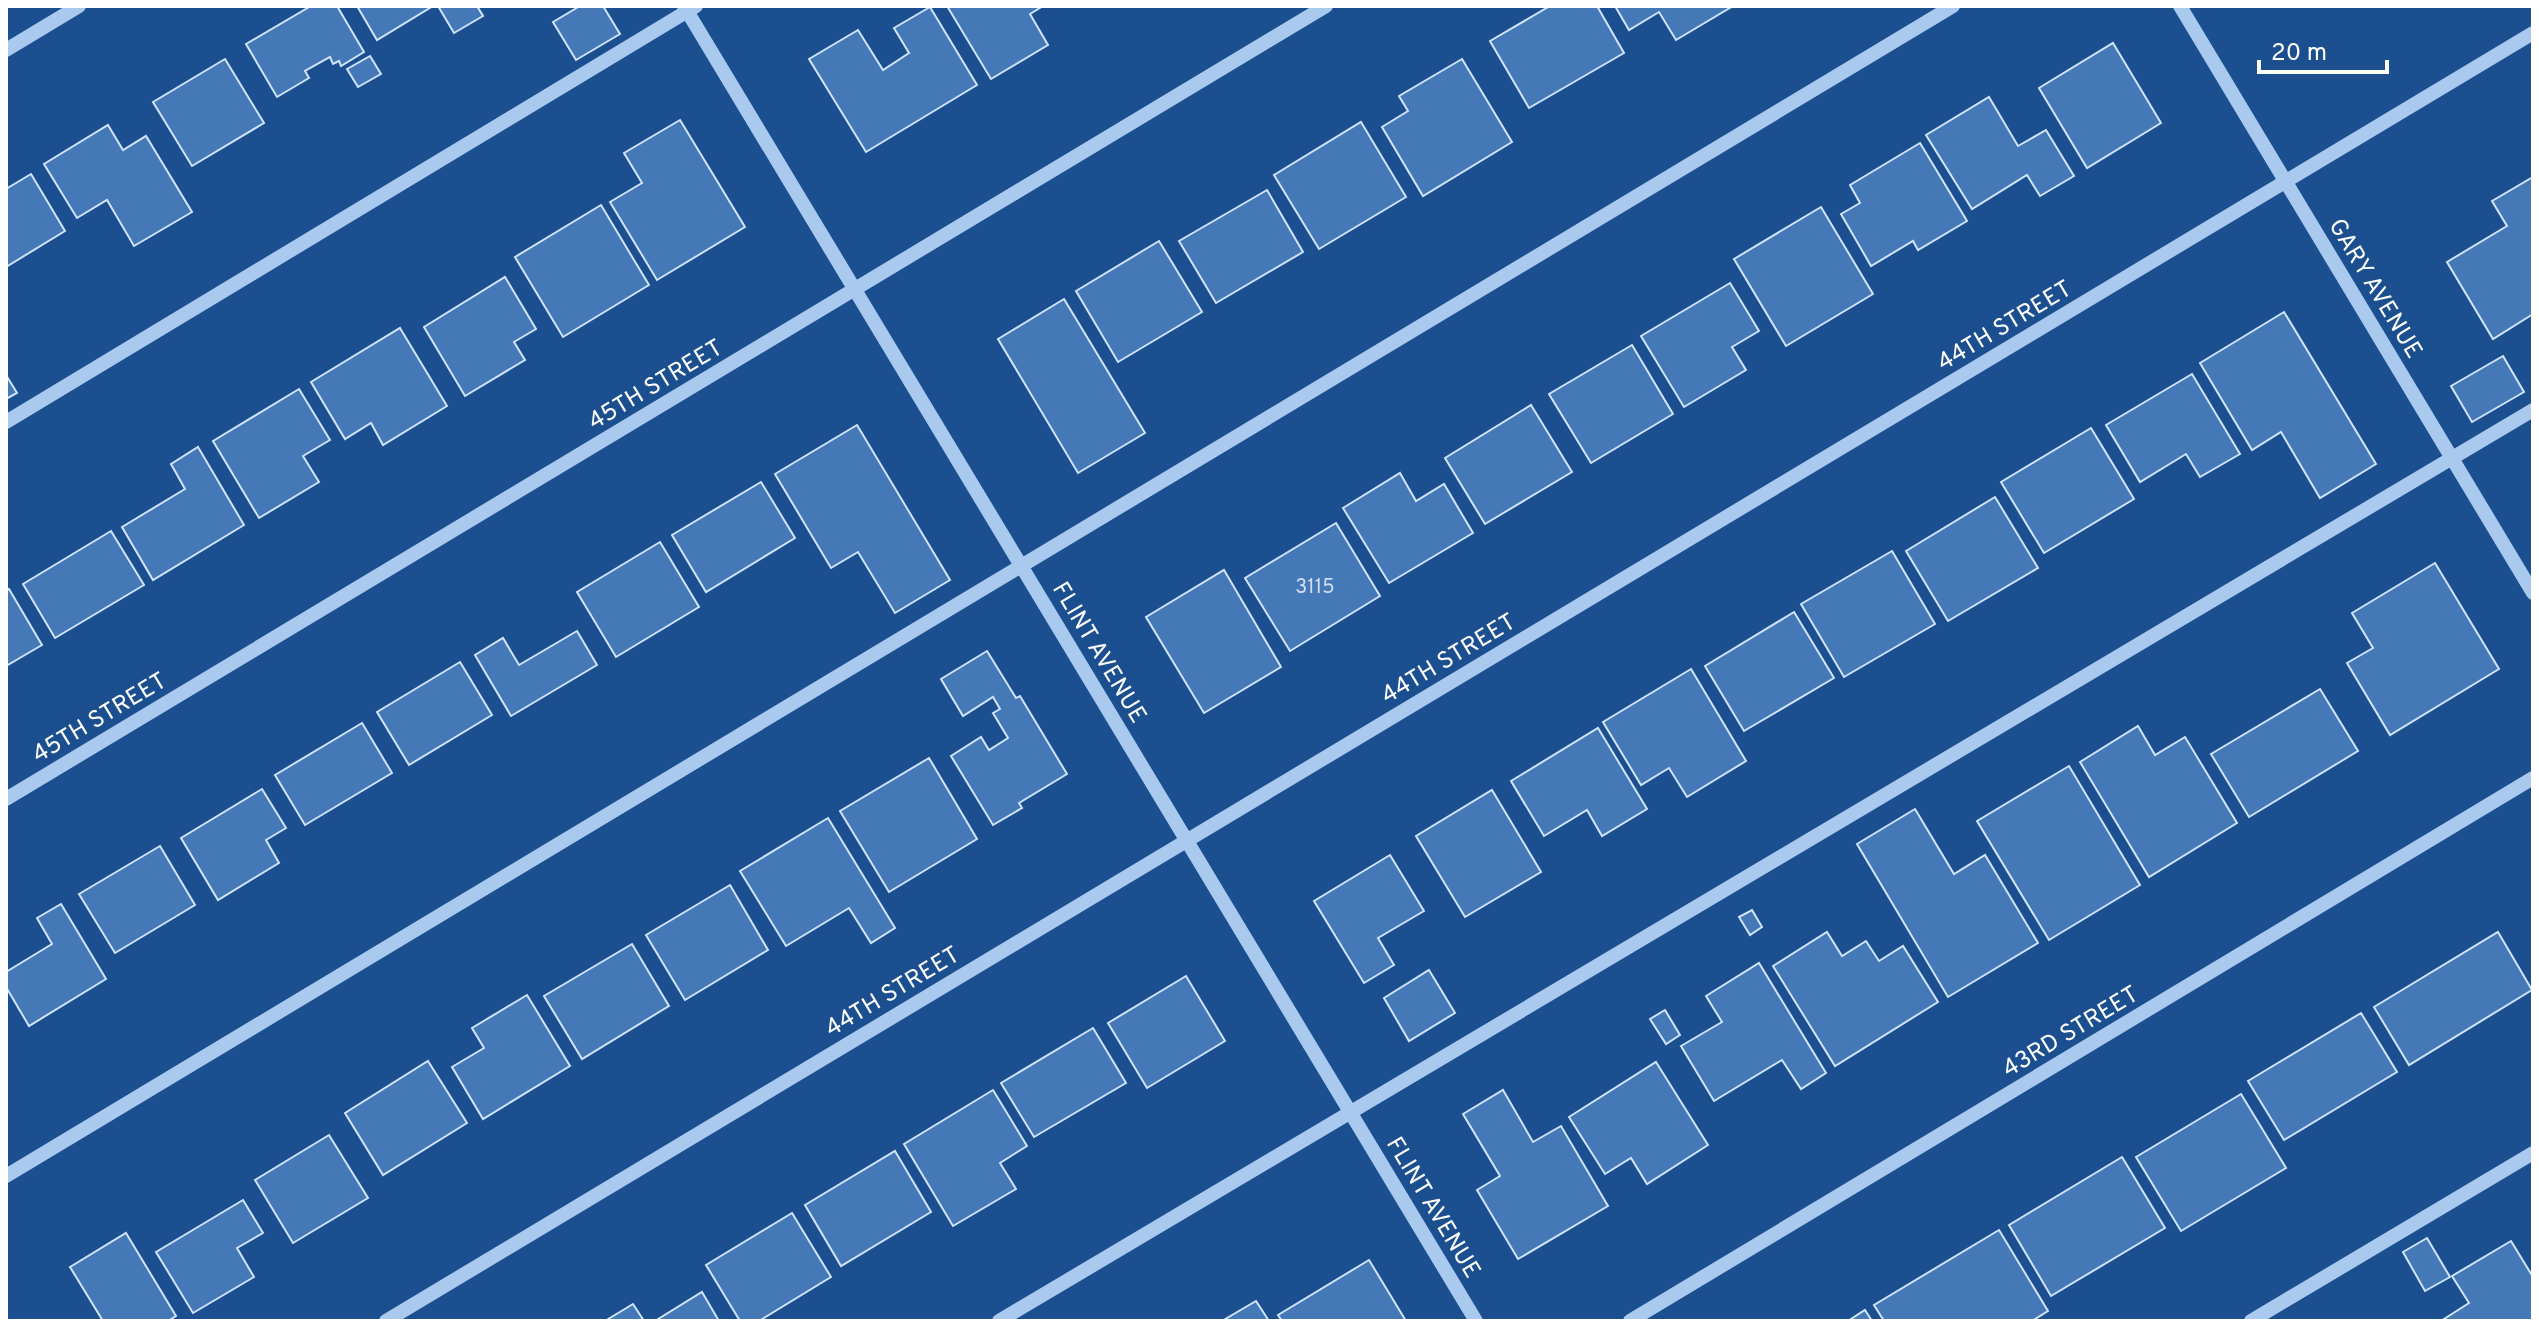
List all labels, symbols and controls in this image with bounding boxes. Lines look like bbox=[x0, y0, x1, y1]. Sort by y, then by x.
scale bar bbox=[2259, 24, 2387, 74]
text: 20 m bbox=[2271, 39, 2327, 69]
street label: GARY AVENUE bbox=[2321, 214, 2428, 364]
street label: 44TH STREET bbox=[1932, 275, 2078, 379]
street label: 45TH STREET bbox=[583, 334, 729, 438]
house number: 3115 bbox=[1295, 575, 1335, 601]
street label: FLINT AVENUE bbox=[1044, 577, 1152, 729]
street label: 44TH STREET bbox=[1376, 608, 1522, 712]
street label: 45TH STREET bbox=[27, 667, 173, 771]
street label: 44TH STREET bbox=[820, 941, 966, 1045]
street label: 43RD STREET bbox=[1997, 980, 2145, 1085]
street label: FLINT AVENUE bbox=[1378, 1132, 1486, 1284]

